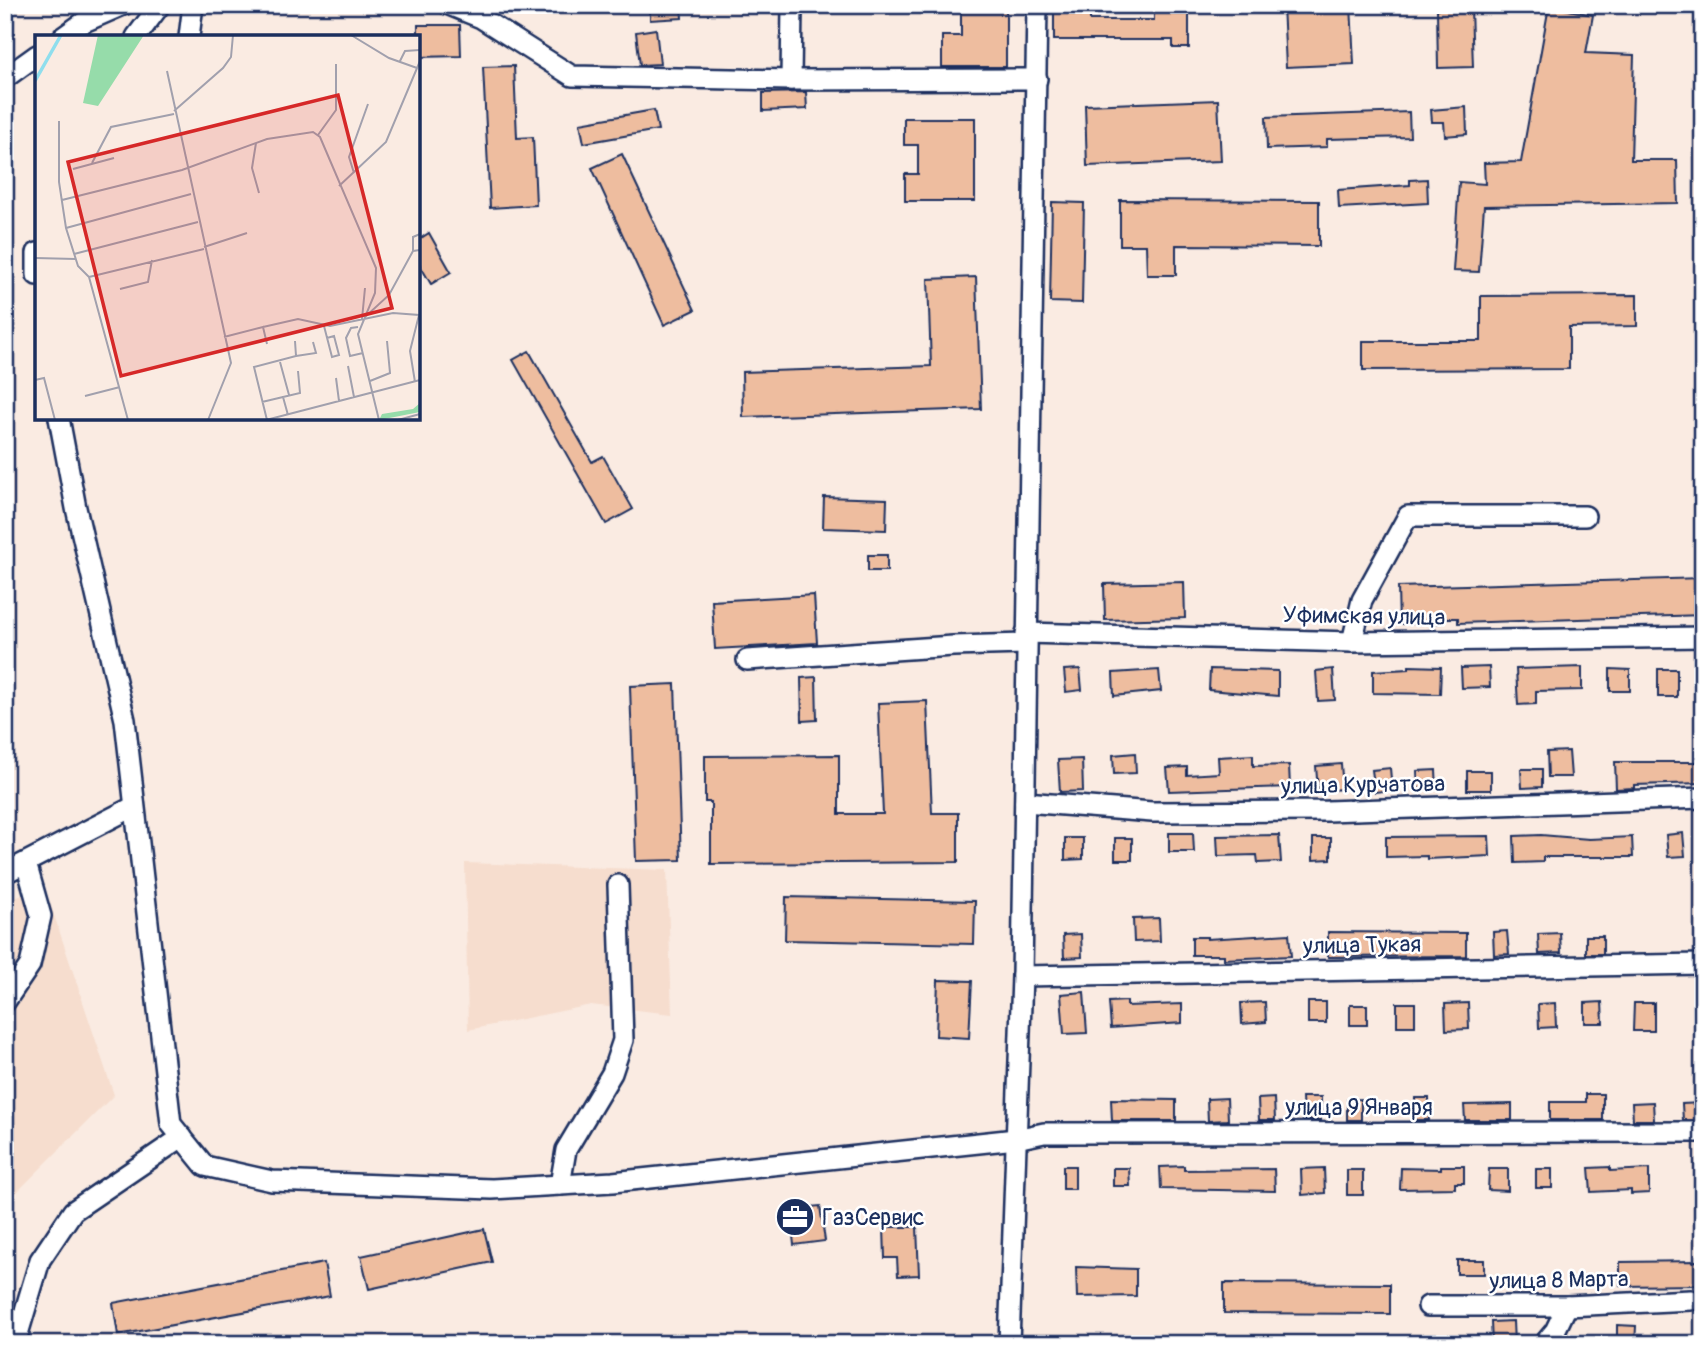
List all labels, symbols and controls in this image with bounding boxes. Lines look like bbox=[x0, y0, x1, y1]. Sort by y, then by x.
inset map bbox=[35, 35, 420, 420]
street label: Уфимская улица bbox=[1282, 600, 1446, 632]
street label: улица Курчатова bbox=[1280, 769, 1445, 801]
street label: улица Тукая bbox=[1302, 929, 1421, 961]
street label: улица 9 Января bbox=[1284, 1093, 1433, 1122]
office icon: ГазСервис bbox=[774, 1196, 816, 1238]
place label: ГазСервис bbox=[822, 1203, 924, 1232]
street label: улица 8 Марта bbox=[1488, 1264, 1629, 1296]

